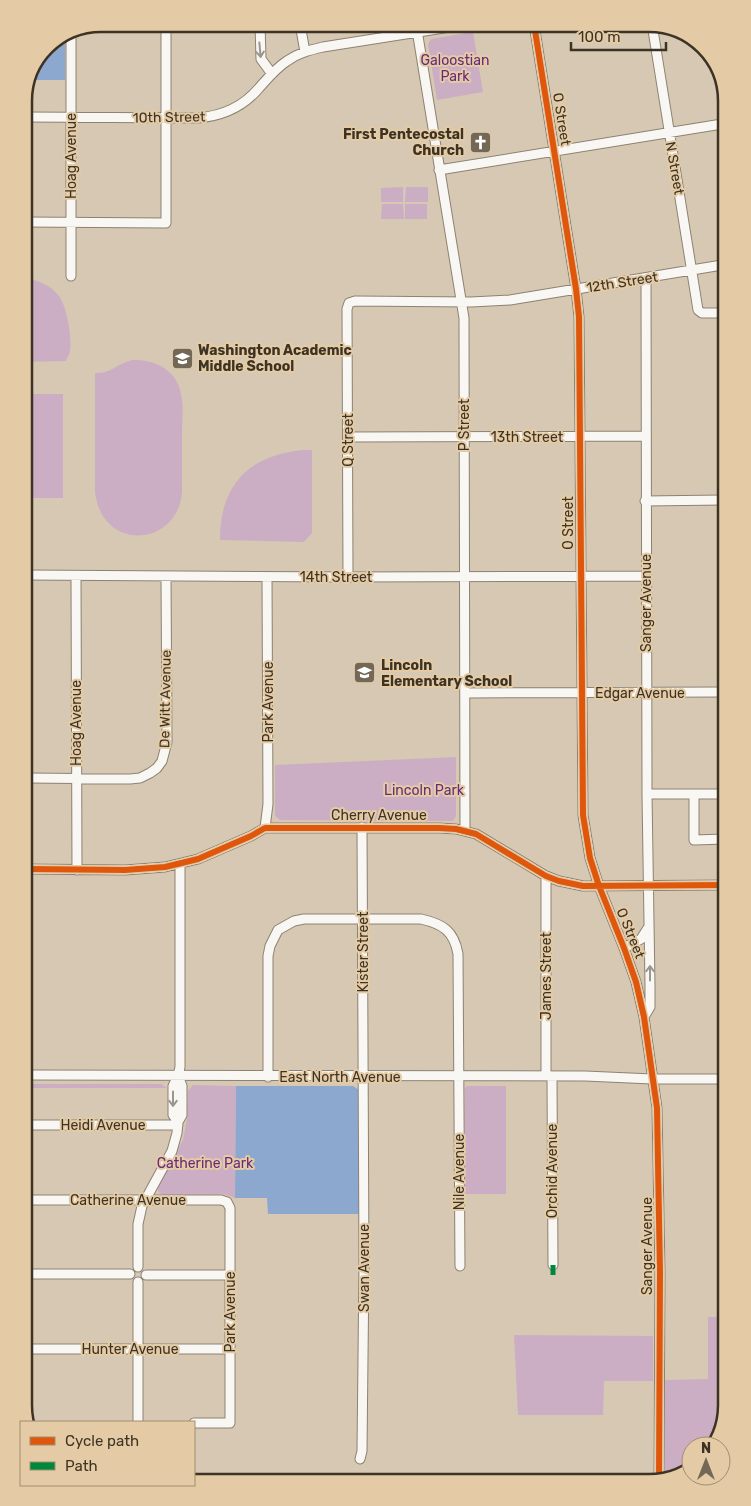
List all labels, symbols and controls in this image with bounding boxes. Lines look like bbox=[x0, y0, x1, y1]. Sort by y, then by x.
scale bar bbox=[571, 20, 666, 52]
text: 100 m bbox=[578, 28, 620, 46]
one-way arrow bbox=[256, 42, 265, 58]
park label: Galoostian Park bbox=[421, 52, 489, 85]
street label: O Street bbox=[549, 91, 574, 147]
street label: 10th Street bbox=[132, 108, 206, 127]
street label: Hoag Avenue bbox=[63, 113, 80, 199]
place label: First Pentecostal Church bbox=[343, 126, 464, 159]
church icon: First Pentecostal Church bbox=[468, 130, 492, 154]
street label: N Street bbox=[661, 140, 688, 196]
street label: 12th Street bbox=[585, 268, 660, 297]
place label: Washington Academic Middle School bbox=[198, 342, 352, 375]
school or university icon: Washington Academic Middle School bbox=[170, 346, 194, 370]
street label: P Street bbox=[456, 398, 473, 451]
street label: Q Street bbox=[340, 413, 357, 467]
street label: 13th Street bbox=[491, 429, 564, 446]
street label: O Street bbox=[560, 496, 577, 550]
street label: Sanger Avenue bbox=[638, 554, 655, 652]
street label: 14th Street bbox=[300, 569, 373, 586]
street label: De Witt Avenue bbox=[156, 650, 175, 748]
place label: Lincoln Elementary School bbox=[381, 657, 512, 690]
street label: Park Avenue bbox=[260, 661, 277, 743]
school or university icon: Lincoln Elementary School bbox=[353, 661, 377, 685]
street label: Hoag Avenue bbox=[68, 680, 85, 766]
street label: Edgar Avenue bbox=[595, 685, 685, 702]
park label: Lincoln Park bbox=[384, 782, 465, 799]
street label: Cherry Avenue bbox=[331, 807, 427, 824]
street label: O Street bbox=[613, 905, 649, 962]
street label: Kister Street bbox=[355, 911, 372, 993]
street label: James Street bbox=[538, 932, 555, 1020]
one-way arrow bbox=[645, 966, 655, 982]
street label: East North Avenue bbox=[279, 1069, 401, 1086]
one-way arrow bbox=[168, 1090, 178, 1107]
street label: Heidi Avenue bbox=[60, 1117, 146, 1134]
street label: Orchid Avenue bbox=[544, 1123, 561, 1218]
street label: Nile Avenue bbox=[451, 1134, 468, 1210]
park label: Catherine Park bbox=[157, 1155, 254, 1172]
street label: Catherine Avenue bbox=[70, 1192, 186, 1209]
street label: Sanger Avenue bbox=[639, 1197, 656, 1295]
street label: Swan Avenue bbox=[356, 1224, 373, 1312]
street label: Park Avenue bbox=[222, 1271, 239, 1353]
street label: Hunter Avenue bbox=[81, 1341, 179, 1358]
legend bbox=[20, 1421, 195, 1486]
text: Cycle path bbox=[65, 1432, 139, 1450]
north arrow bbox=[681, 1436, 731, 1486]
text: N bbox=[701, 1440, 711, 1457]
text: Path bbox=[65, 1457, 98, 1475]

